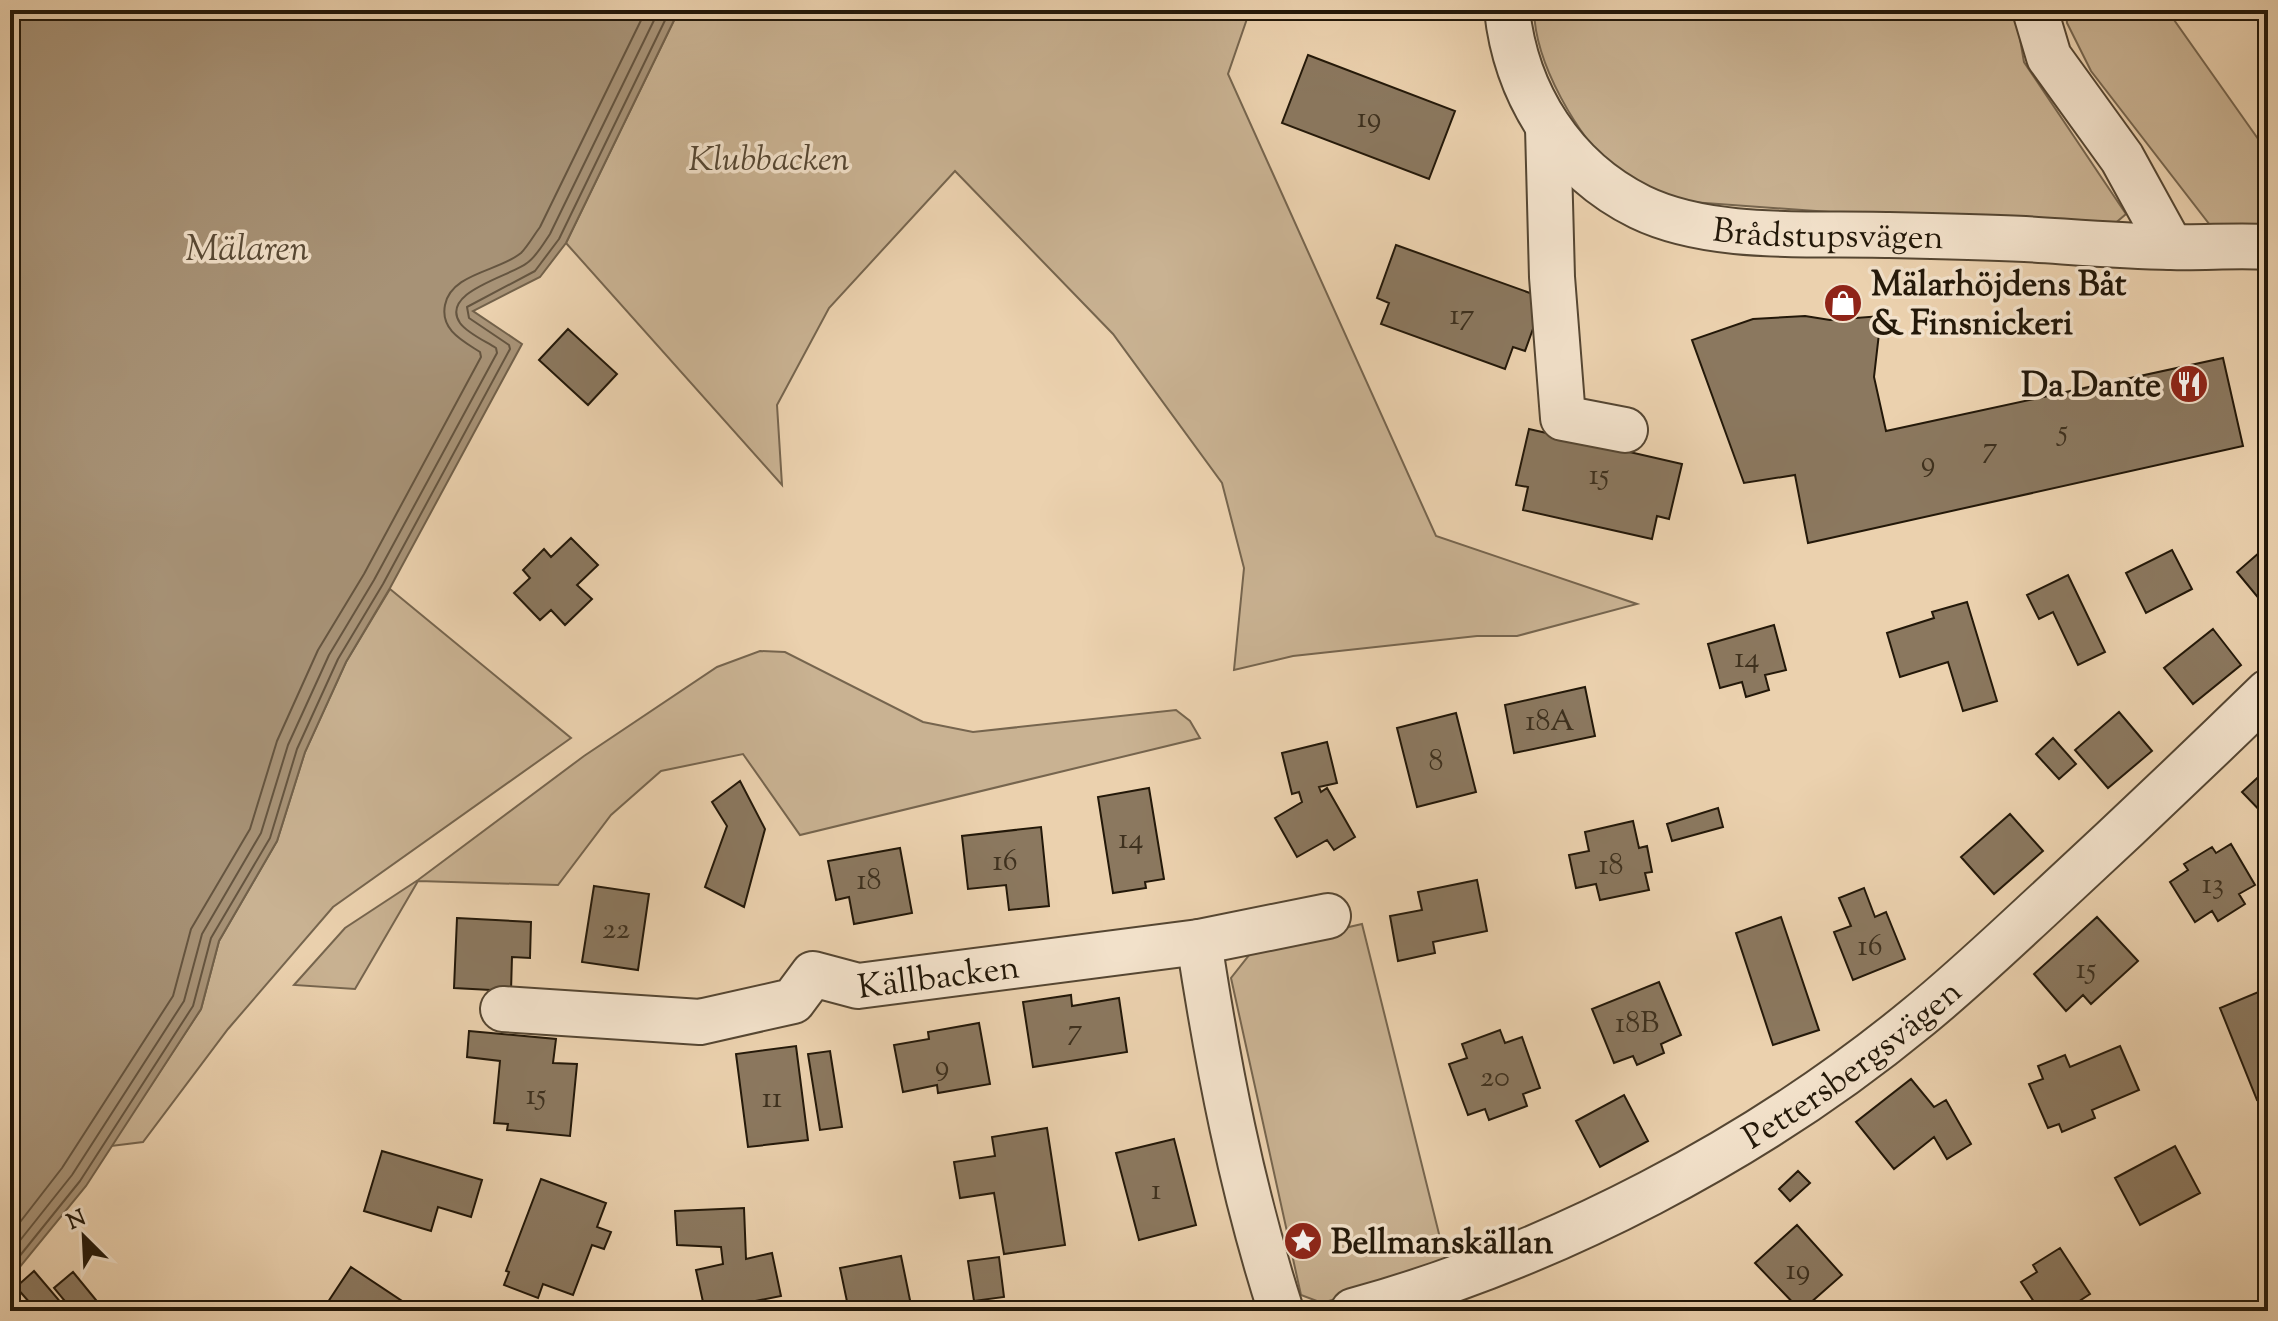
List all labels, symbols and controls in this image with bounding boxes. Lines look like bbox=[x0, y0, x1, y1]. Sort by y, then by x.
house number: 19 bbox=[1357, 98, 1381, 141]
park label: Klubbacken bbox=[689, 137, 850, 186]
street label: Brådstupsvägen bbox=[1710, 208, 1944, 264]
water label: Mälaren bbox=[185, 225, 309, 277]
place label: Mälarhöjdens Båt & Finsnickeri bbox=[1871, 262, 2127, 350]
shop icon: Mälarhöjdens Båt & Finsnickeri bbox=[1822, 282, 1864, 324]
house number: 17 bbox=[1449, 295, 1475, 338]
place label: Da Dante bbox=[2021, 363, 2161, 412]
restaurant icon: Da Dante bbox=[2168, 363, 2210, 405]
house number: 5 bbox=[2056, 411, 2068, 454]
house number: 7 bbox=[1982, 428, 1998, 471]
house number: 9 bbox=[1921, 442, 1935, 485]
house number: 15 bbox=[1589, 455, 1609, 498]
house number: 14 bbox=[1734, 638, 1760, 681]
house number: 18A bbox=[1525, 701, 1575, 744]
house number: 8 bbox=[1429, 741, 1444, 784]
house number: 14 bbox=[1118, 819, 1144, 862]
house number: 16 bbox=[992, 841, 1018, 884]
house number: 18 bbox=[1598, 845, 1624, 888]
house number: 18 bbox=[856, 860, 882, 903]
house number: 13 bbox=[2202, 864, 2224, 907]
house number: 22 bbox=[602, 909, 630, 952]
house number: 16 bbox=[1857, 926, 1883, 969]
street label: Källbacken bbox=[855, 944, 1023, 1014]
house number: 15 bbox=[2076, 949, 2096, 992]
street label: Pettersbergsvägen bbox=[1734, 969, 1974, 1163]
house number: 18B bbox=[1615, 1003, 1659, 1046]
house number: 7 bbox=[1067, 1010, 1083, 1053]
house number: 9 bbox=[935, 1046, 949, 1089]
house number: 20 bbox=[1480, 1057, 1510, 1100]
house number: 15 bbox=[526, 1075, 546, 1118]
house number: 11 bbox=[762, 1078, 782, 1121]
house number: 1 bbox=[1151, 1170, 1161, 1213]
north arrow bbox=[44, 1197, 124, 1277]
text: N bbox=[63, 1203, 92, 1240]
place icon: Bellmanskällan bbox=[1282, 1220, 1324, 1262]
place label: Bellmanskällan bbox=[1331, 1220, 1553, 1269]
house number: 19 bbox=[1786, 1250, 1810, 1293]

